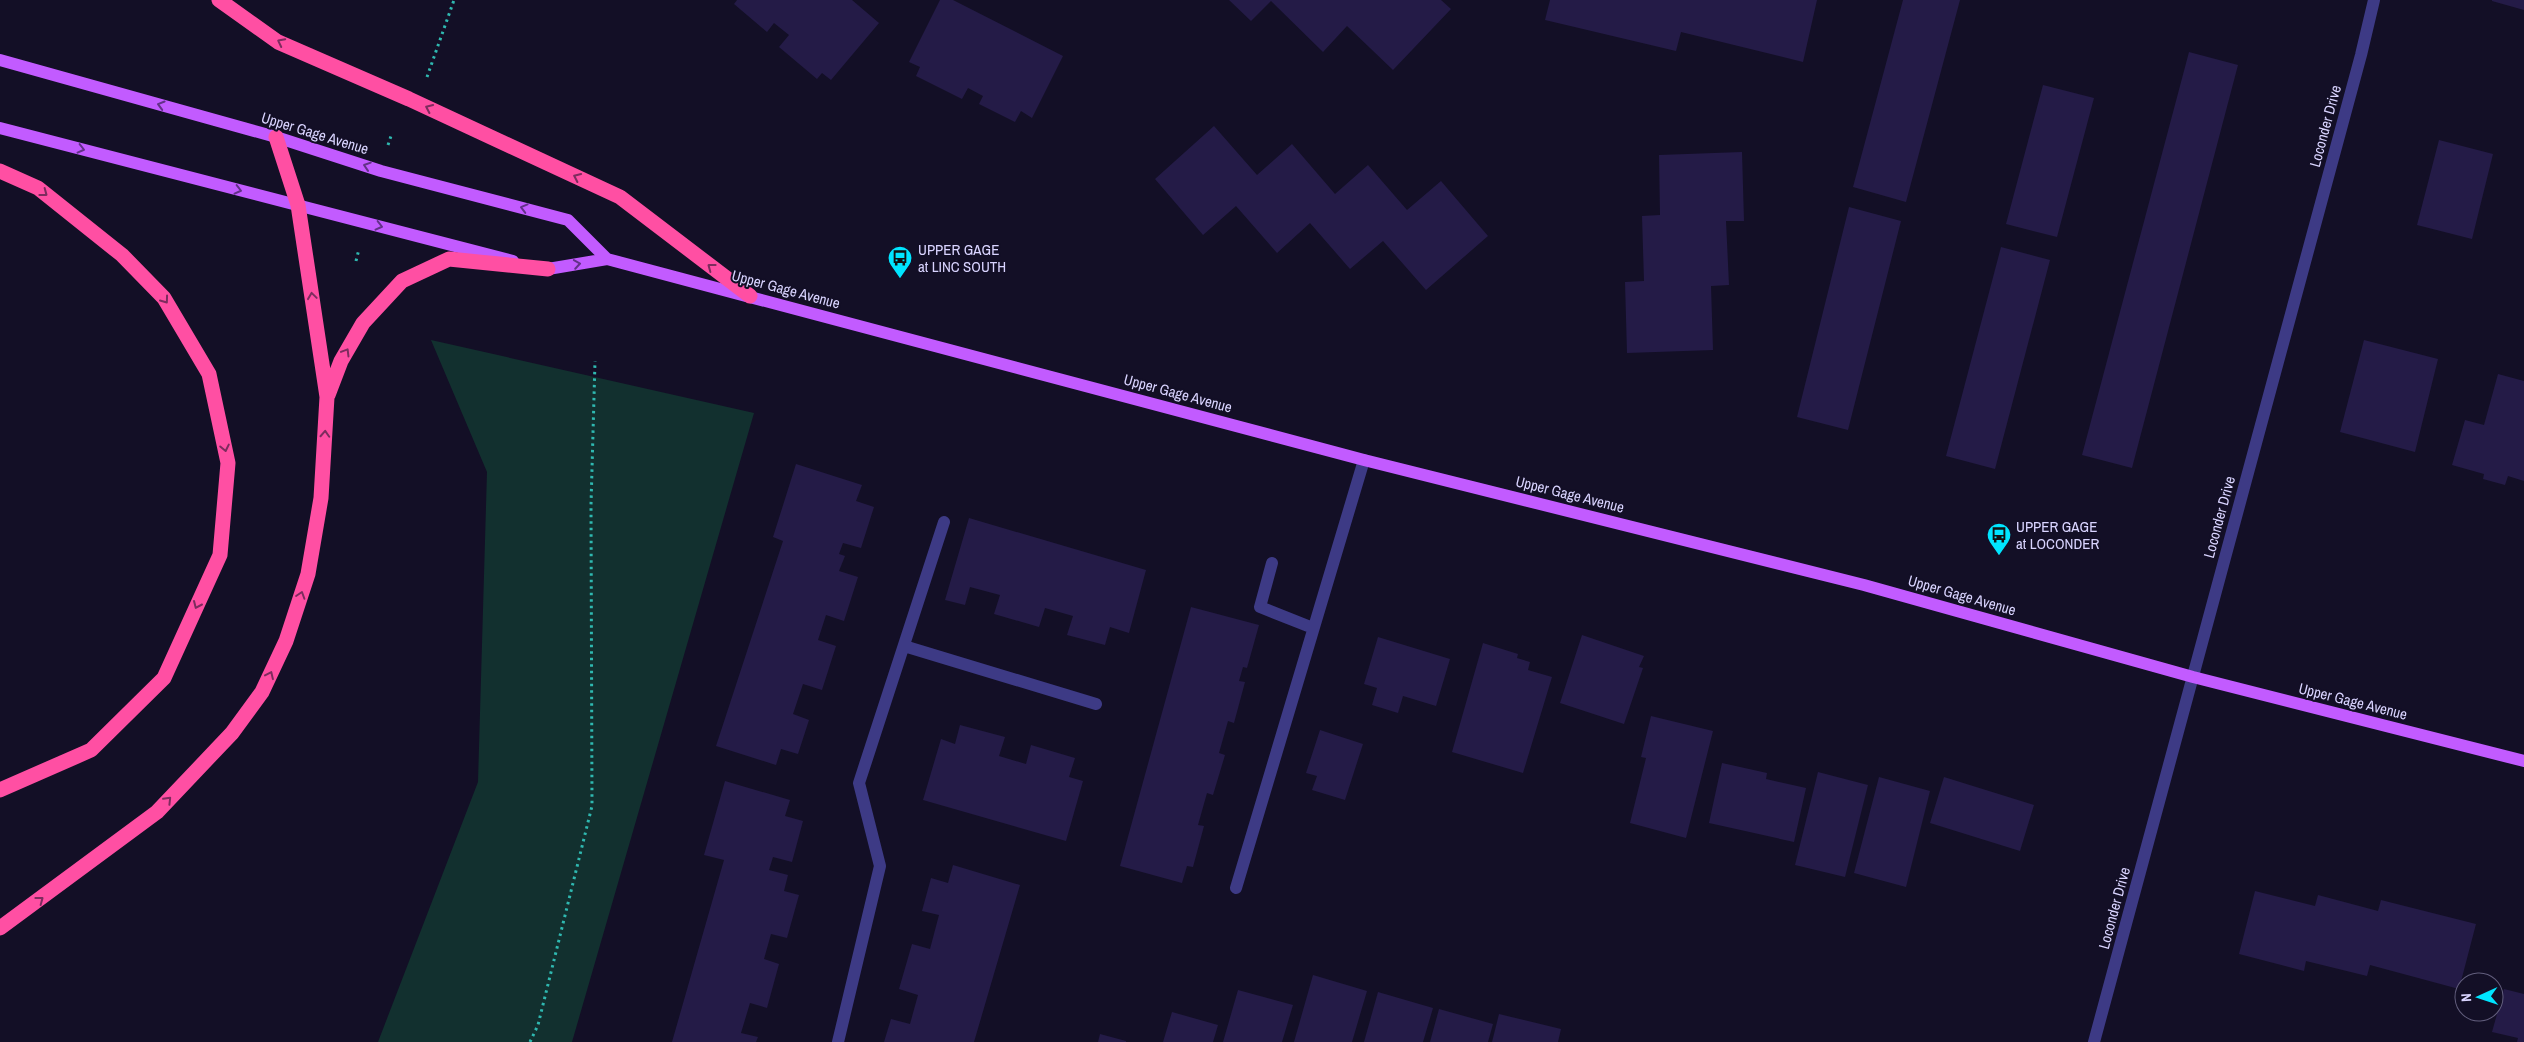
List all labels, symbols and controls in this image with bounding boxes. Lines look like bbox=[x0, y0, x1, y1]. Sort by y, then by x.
one-way arrow bbox=[277, 38, 286, 48]
street label: Loconder Drive bbox=[2304, 83, 2346, 169]
one-way arrow bbox=[156, 100, 165, 111]
one-way arrow bbox=[426, 105, 435, 115]
street label: Upper Gage Avenue bbox=[259, 107, 371, 159]
one-way arrow bbox=[77, 143, 86, 154]
one-way arrow bbox=[363, 162, 372, 172]
one-way arrow bbox=[573, 172, 582, 183]
one-way arrow bbox=[234, 184, 243, 195]
one-way arrow bbox=[38, 187, 47, 195]
one-way arrow bbox=[519, 203, 528, 214]
one-way arrow bbox=[374, 220, 383, 231]
place label: UPPER GAGE at LINC SOUTH bbox=[918, 239, 1006, 277]
bus stop icon: UPPER GAGE at LINC SOUTH bbox=[887, 245, 913, 279]
one-way arrow bbox=[573, 260, 582, 270]
one-way arrow bbox=[708, 264, 717, 272]
street label: Upper Gage Avenue bbox=[730, 264, 843, 314]
one-way arrow bbox=[308, 292, 318, 301]
one-way arrow bbox=[159, 294, 168, 304]
one-way arrow bbox=[339, 348, 349, 357]
street label: Upper Gage Avenue bbox=[1122, 368, 1235, 418]
one-way arrow bbox=[319, 430, 330, 438]
one-way arrow bbox=[219, 444, 230, 453]
street label: Upper Gage Avenue bbox=[1513, 470, 1627, 518]
street label: Loconder Drive bbox=[2198, 474, 2240, 560]
place label: UPPER GAGE at LOCONDER bbox=[2016, 516, 2100, 554]
bus stop icon: UPPER GAGE at LOCONDER bbox=[1986, 522, 2012, 556]
street label: Upper Gage Avenue bbox=[1906, 570, 2019, 620]
one-way arrow bbox=[296, 591, 306, 599]
one-way arrow bbox=[193, 600, 203, 609]
one-way arrow bbox=[264, 671, 274, 680]
street label: Upper Gage Avenue bbox=[2296, 677, 2410, 725]
one-way arrow bbox=[162, 797, 171, 806]
street label: Loconder Drive bbox=[2093, 865, 2135, 951]
one-way arrow bbox=[34, 897, 43, 905]
north arrow bbox=[2454, 972, 2504, 1022]
text: N bbox=[2457, 993, 2475, 1002]

